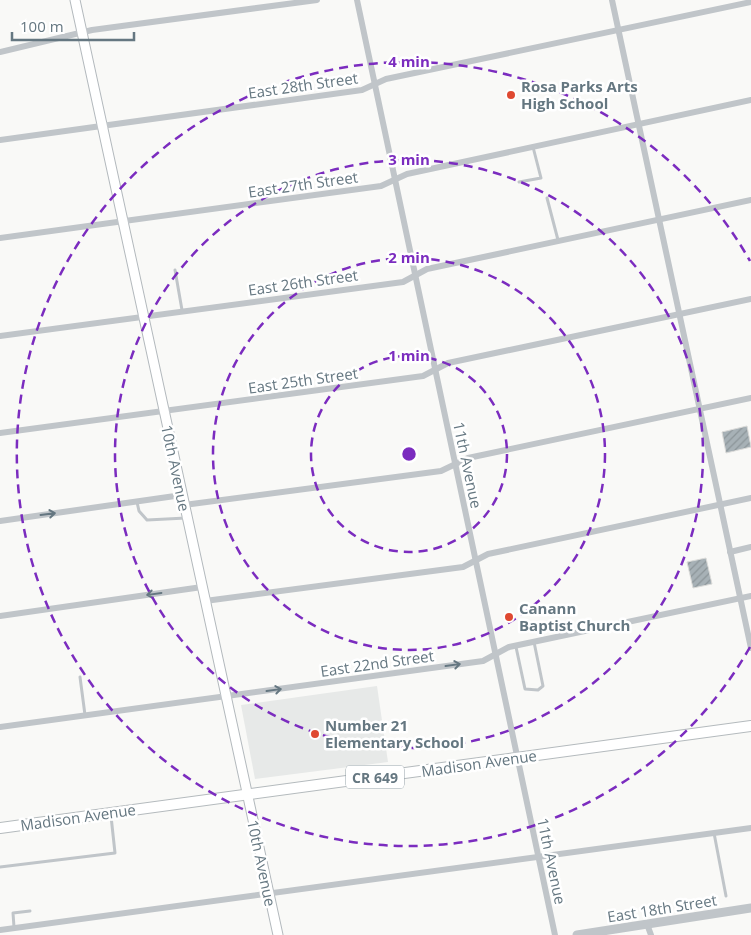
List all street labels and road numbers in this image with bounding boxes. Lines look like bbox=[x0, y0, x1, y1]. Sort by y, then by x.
street label: East 28th Street bbox=[247, 67, 359, 103]
street label: East 27th Street bbox=[247, 166, 359, 202]
street label: East 26th Street bbox=[247, 264, 359, 300]
street label: East 25th Street bbox=[247, 362, 359, 398]
street label: 11th Avenue bbox=[449, 420, 487, 510]
street label: 10th Avenue bbox=[157, 423, 195, 513]
street label: East 22nd Street bbox=[319, 645, 435, 681]
street label: Madison Avenue bbox=[420, 745, 538, 781]
road number: CR 649 bbox=[346, 766, 404, 789]
street label: Madison Avenue bbox=[19, 799, 137, 835]
street label: 11th Avenue bbox=[533, 816, 571, 906]
street label: 10th Avenue bbox=[243, 818, 281, 908]
street label: East 18th Street bbox=[606, 889, 718, 927]

